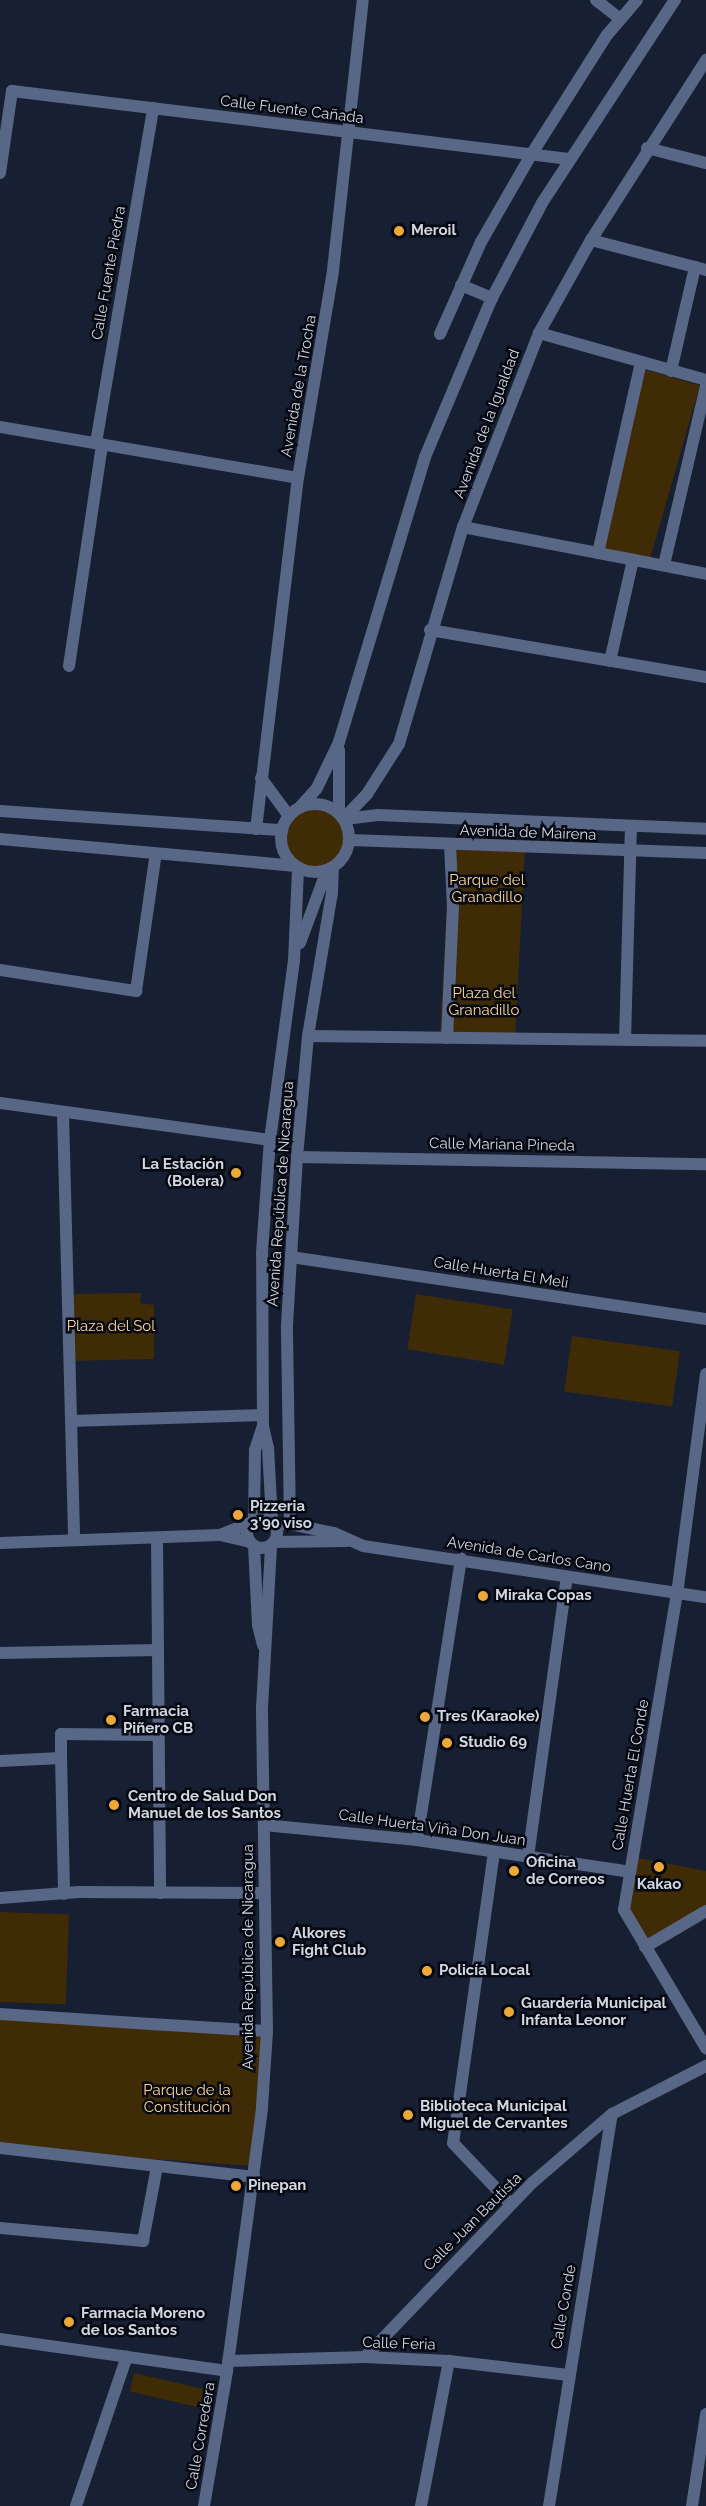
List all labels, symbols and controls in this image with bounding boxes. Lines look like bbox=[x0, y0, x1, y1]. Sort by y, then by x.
street label: Calle Fuente Cañada bbox=[219, 92, 365, 128]
street label: Calle Fuente Piedra bbox=[88, 205, 130, 341]
place label: Meroil bbox=[411, 222, 456, 240]
marker: Meroil bbox=[392, 224, 406, 238]
street label: Avenida de la Trocha bbox=[278, 313, 320, 459]
street label: Avenida de la Igualdad bbox=[450, 347, 524, 501]
street label: Avenida de Mairena bbox=[459, 822, 597, 844]
park label: Parque del Granadillo bbox=[449, 871, 525, 906]
park label: Plaza del Granadillo bbox=[449, 984, 519, 1019]
street label: Avenida República de Nicaragua bbox=[264, 1081, 298, 1307]
street label: Calle Mariana Pineda bbox=[429, 1135, 575, 1155]
place label: La Estación (Bolera) bbox=[142, 1155, 224, 1190]
marker: La Estación (Bolera) bbox=[229, 1166, 243, 1180]
street label: Calle Huerta El Meli bbox=[432, 1253, 570, 1293]
park label: Plaza del Sol bbox=[66, 1318, 156, 1336]
place label: Pizzeria 3’90 viso bbox=[250, 1497, 312, 1532]
marker: Pizzeria 3’90 viso bbox=[231, 1508, 245, 1522]
street label: Avenida de Carlos Cano bbox=[446, 1533, 612, 1577]
place label: Miraka Copas bbox=[495, 1587, 592, 1605]
marker: Miraka Copas bbox=[476, 1589, 490, 1603]
street label: Calle Huerta El Conde bbox=[609, 1698, 653, 1852]
place label: Farmacia Piñero CB bbox=[123, 1702, 193, 1737]
place label: Tres (Karaoke) bbox=[437, 1708, 539, 1726]
marker: Tres (Karaoke) bbox=[418, 1710, 432, 1724]
marker: Farmacia Piñero CB bbox=[104, 1713, 118, 1727]
place label: Studio 69 bbox=[459, 1734, 527, 1752]
marker: Studio 69 bbox=[440, 1736, 454, 1750]
place label: Centro de Salud Don Manuel de los Santos bbox=[128, 1787, 281, 1822]
marker: Centro de Salud Don Manuel de los Santos bbox=[105, 1796, 123, 1814]
street label: Calle Huerta Viña Don Juan bbox=[337, 1806, 527, 1850]
street label: Avenida República de Nicaragua bbox=[240, 1844, 258, 2070]
place label: Oficina de Correos bbox=[526, 1853, 605, 1888]
marker: Kakao bbox=[652, 1860, 666, 1874]
marker: Oficina de Correos bbox=[507, 1864, 521, 1878]
place label: Kakao bbox=[637, 1876, 681, 1894]
place label: Alkores Fight Club bbox=[292, 1924, 366, 1959]
marker: Alkores Fight Club bbox=[273, 1935, 287, 1949]
place label: Policía Local bbox=[439, 1962, 530, 1980]
marker: Policía Local bbox=[420, 1964, 434, 1978]
place label: Guardería Municipal Infanta Leonor bbox=[521, 1994, 666, 2029]
marker: Guardería Municipal Infanta Leonor bbox=[502, 2005, 516, 2019]
park label: Parque de la Constitución bbox=[143, 2081, 231, 2116]
place label: Biblioteca Municipal Miguel de Cervantes bbox=[420, 2097, 568, 2132]
marker: Biblioteca Municipal Miguel de Cervantes bbox=[401, 2108, 415, 2122]
street label: Calle Juan Bautista bbox=[420, 2169, 526, 2275]
place label: Pinepan bbox=[248, 2177, 306, 2195]
marker: Pinepan bbox=[229, 2179, 243, 2193]
street label: Calle Conde bbox=[548, 2263, 580, 2351]
place label: Farmacia Moreno de los Santos bbox=[81, 2304, 205, 2339]
marker: Farmacia Moreno de los Santos bbox=[62, 2315, 76, 2329]
street label: Calle Feria bbox=[362, 2334, 436, 2354]
street label: Calle Corredera bbox=[183, 2381, 219, 2491]

